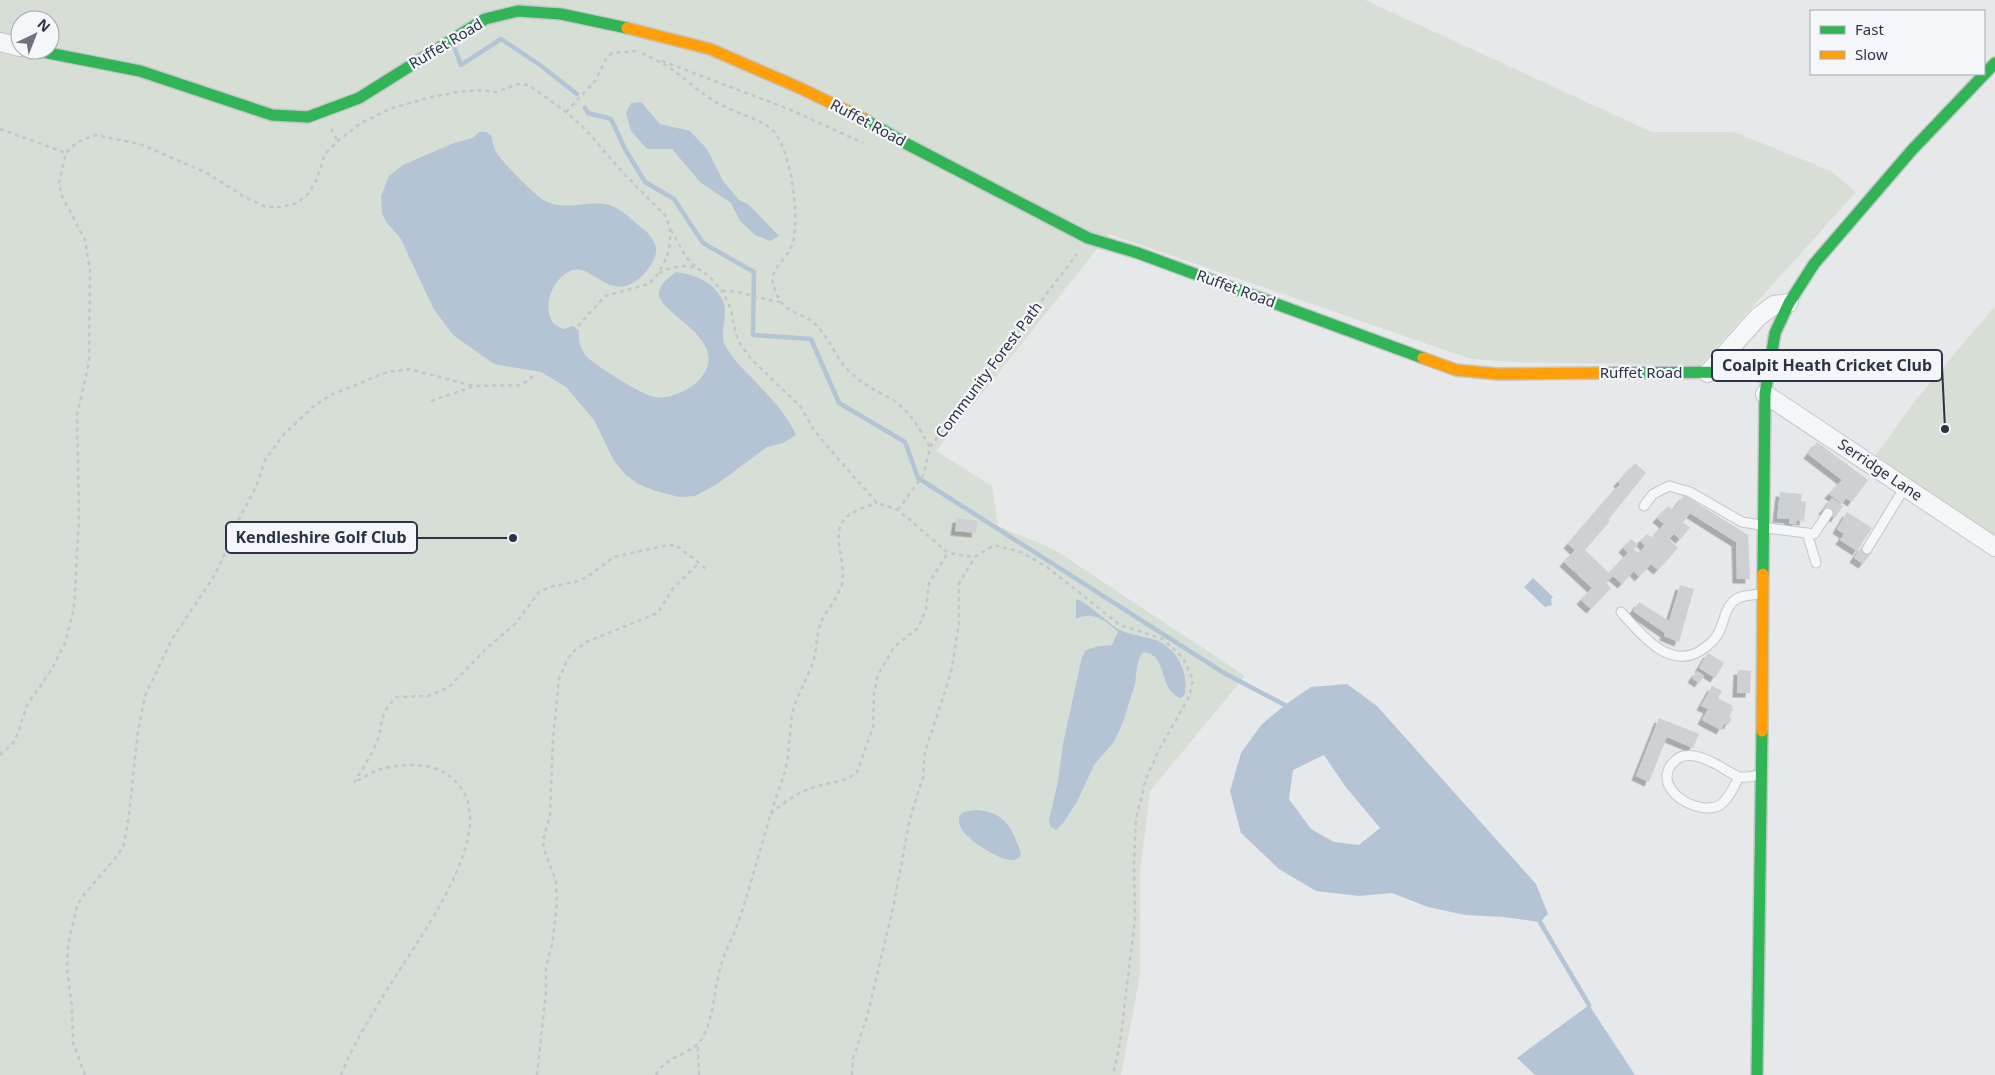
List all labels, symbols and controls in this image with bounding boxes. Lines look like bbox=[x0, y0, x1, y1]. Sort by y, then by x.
north arrow bbox=[10, 10, 60, 60]
legend bbox=[1810, 10, 1985, 75]
street label: Ruffet Road bbox=[405, 13, 486, 73]
text: N bbox=[34, 14, 55, 36]
text: Fast bbox=[1855, 19, 1884, 39]
text: Slow bbox=[1855, 44, 1888, 64]
street label: Ruffet Road bbox=[827, 94, 910, 150]
street label: Ruffet Road bbox=[1194, 265, 1279, 312]
street label: Community Forest Path bbox=[930, 297, 1046, 442]
callout: Coalpit Heath Cricket Club bbox=[1712, 350, 1942, 381]
text: Coalpit Heath Cricket Club bbox=[1722, 354, 1932, 376]
street label: Ruffet Road bbox=[1600, 362, 1682, 382]
street label: Serridge Lane bbox=[1834, 434, 1927, 505]
callout: Kendleshire Golf Club bbox=[226, 522, 417, 553]
text: Kendleshire Golf Club bbox=[235, 526, 407, 548]

